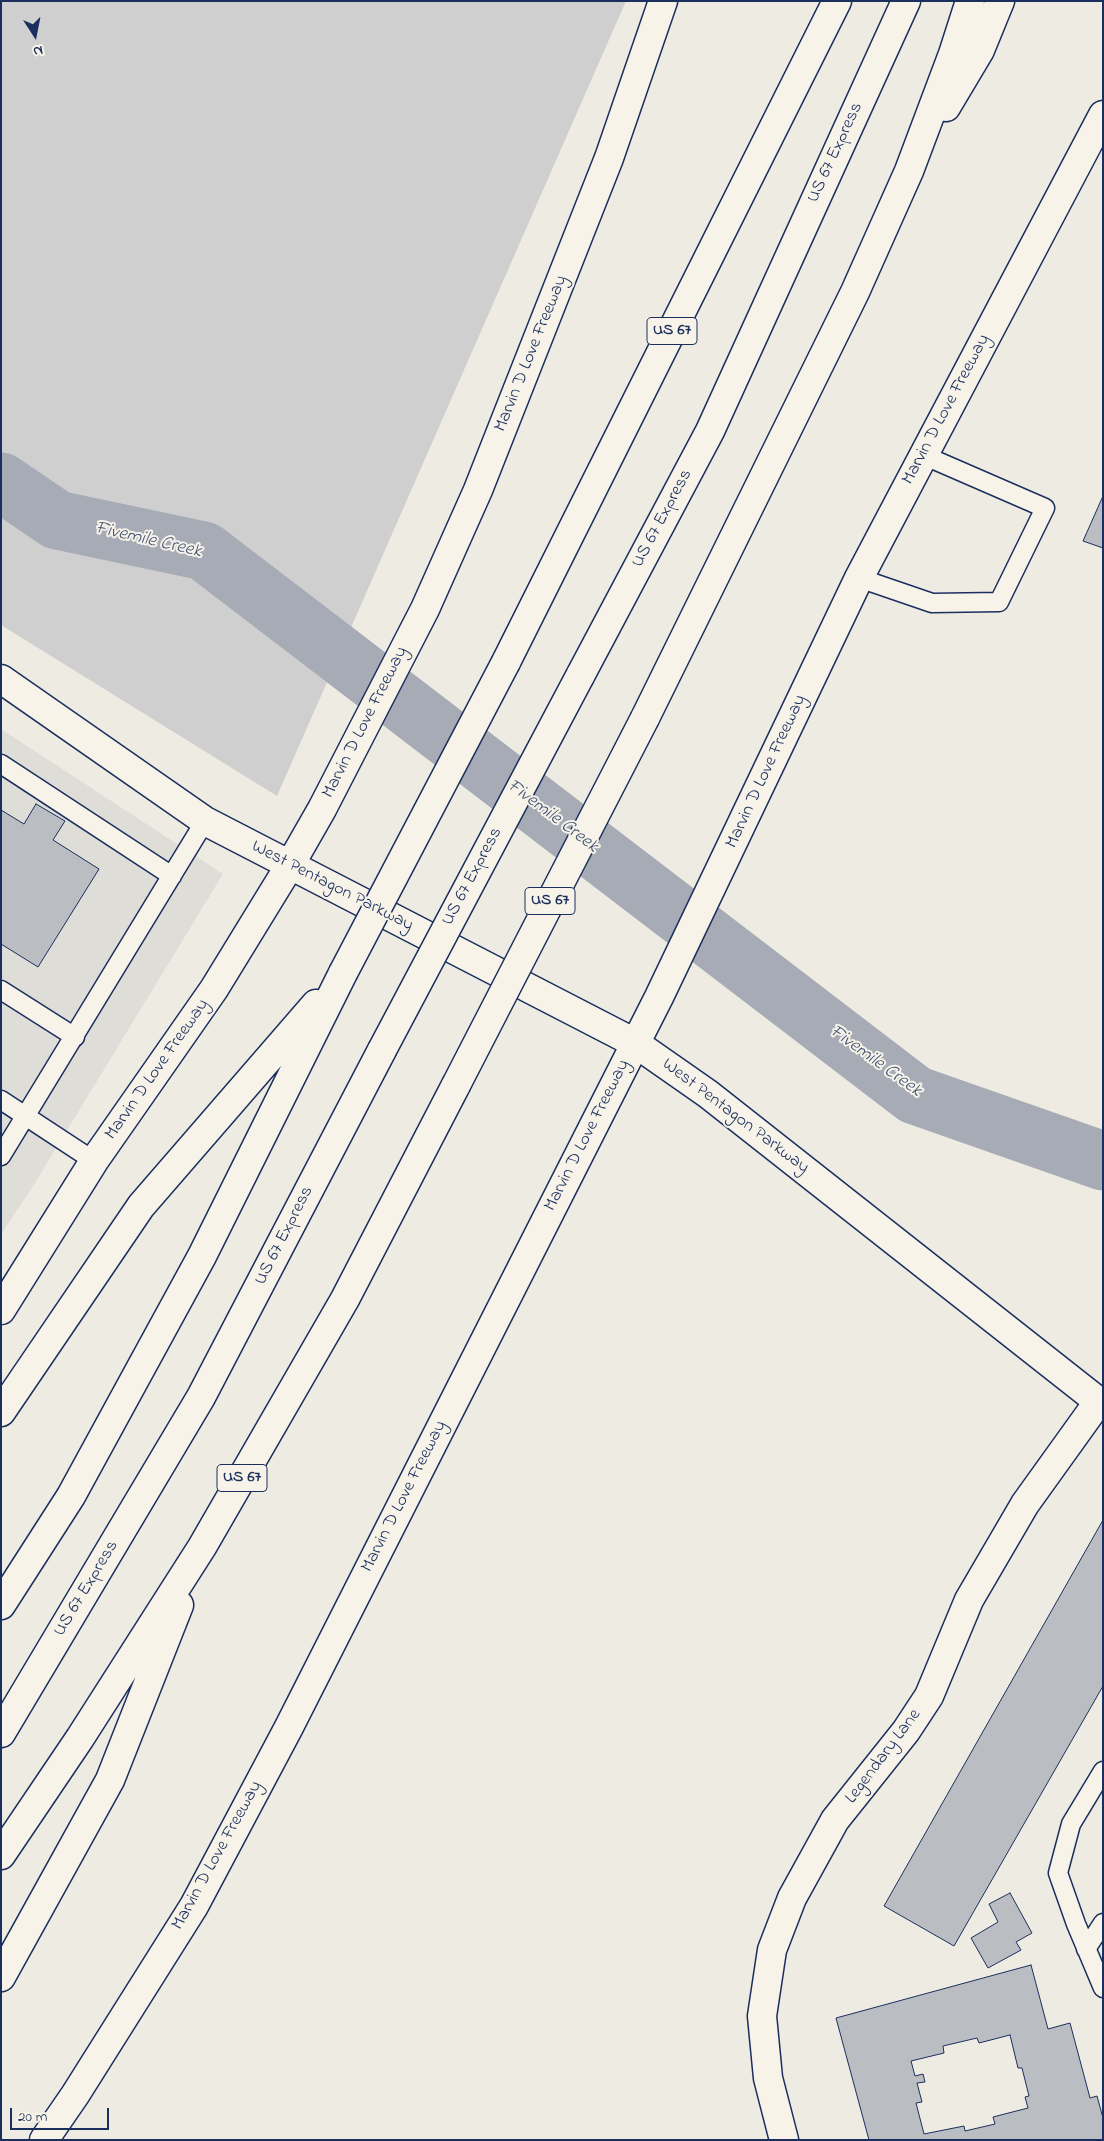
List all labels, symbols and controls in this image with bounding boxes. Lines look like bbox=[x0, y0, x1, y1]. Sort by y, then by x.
north arrow bbox=[10, 10, 60, 60]
text: N bbox=[31, 39, 45, 61]
street label: US 67 Express bbox=[803, 99, 869, 207]
street label: Marvin D Love Freeway bbox=[491, 273, 573, 435]
road number: US 67 bbox=[647, 318, 697, 344]
street label: Marvin D Love Freeway bbox=[898, 331, 996, 489]
street label: US 67 Express bbox=[628, 466, 698, 572]
water label: Fivemile Creek bbox=[93, 518, 203, 564]
street label: Marvin D Love Freeway bbox=[318, 644, 414, 802]
street label: Marvin D Love Freeway bbox=[722, 692, 812, 852]
water label: Fivemile Creek bbox=[502, 775, 602, 859]
street label: US 67 Express bbox=[438, 824, 508, 930]
street label: West Pentagon Parkway bbox=[247, 837, 417, 937]
road number: US 67 bbox=[525, 888, 575, 914]
street label: Marvin D Love Freeway bbox=[101, 995, 215, 1145]
water label: Fivemile Creek bbox=[824, 1021, 926, 1103]
street label: West Pentagon Parkway bbox=[657, 1055, 813, 1179]
street label: Marvin D Love Freeway bbox=[540, 1057, 636, 1215]
street label: US 67 Express bbox=[251, 1183, 319, 1289]
street label: Marvin D Love Freeway bbox=[357, 1418, 453, 1576]
road number: US 67 bbox=[217, 1465, 267, 1492]
street label: US 67 Express bbox=[50, 1537, 124, 1641]
street label: Legendary Lane bbox=[841, 1705, 927, 1809]
street label: Marvin D Love Freeway bbox=[168, 1778, 268, 1934]
scale bar bbox=[12, 2098, 111, 2130]
text: 20 m bbox=[18, 2106, 47, 2128]

